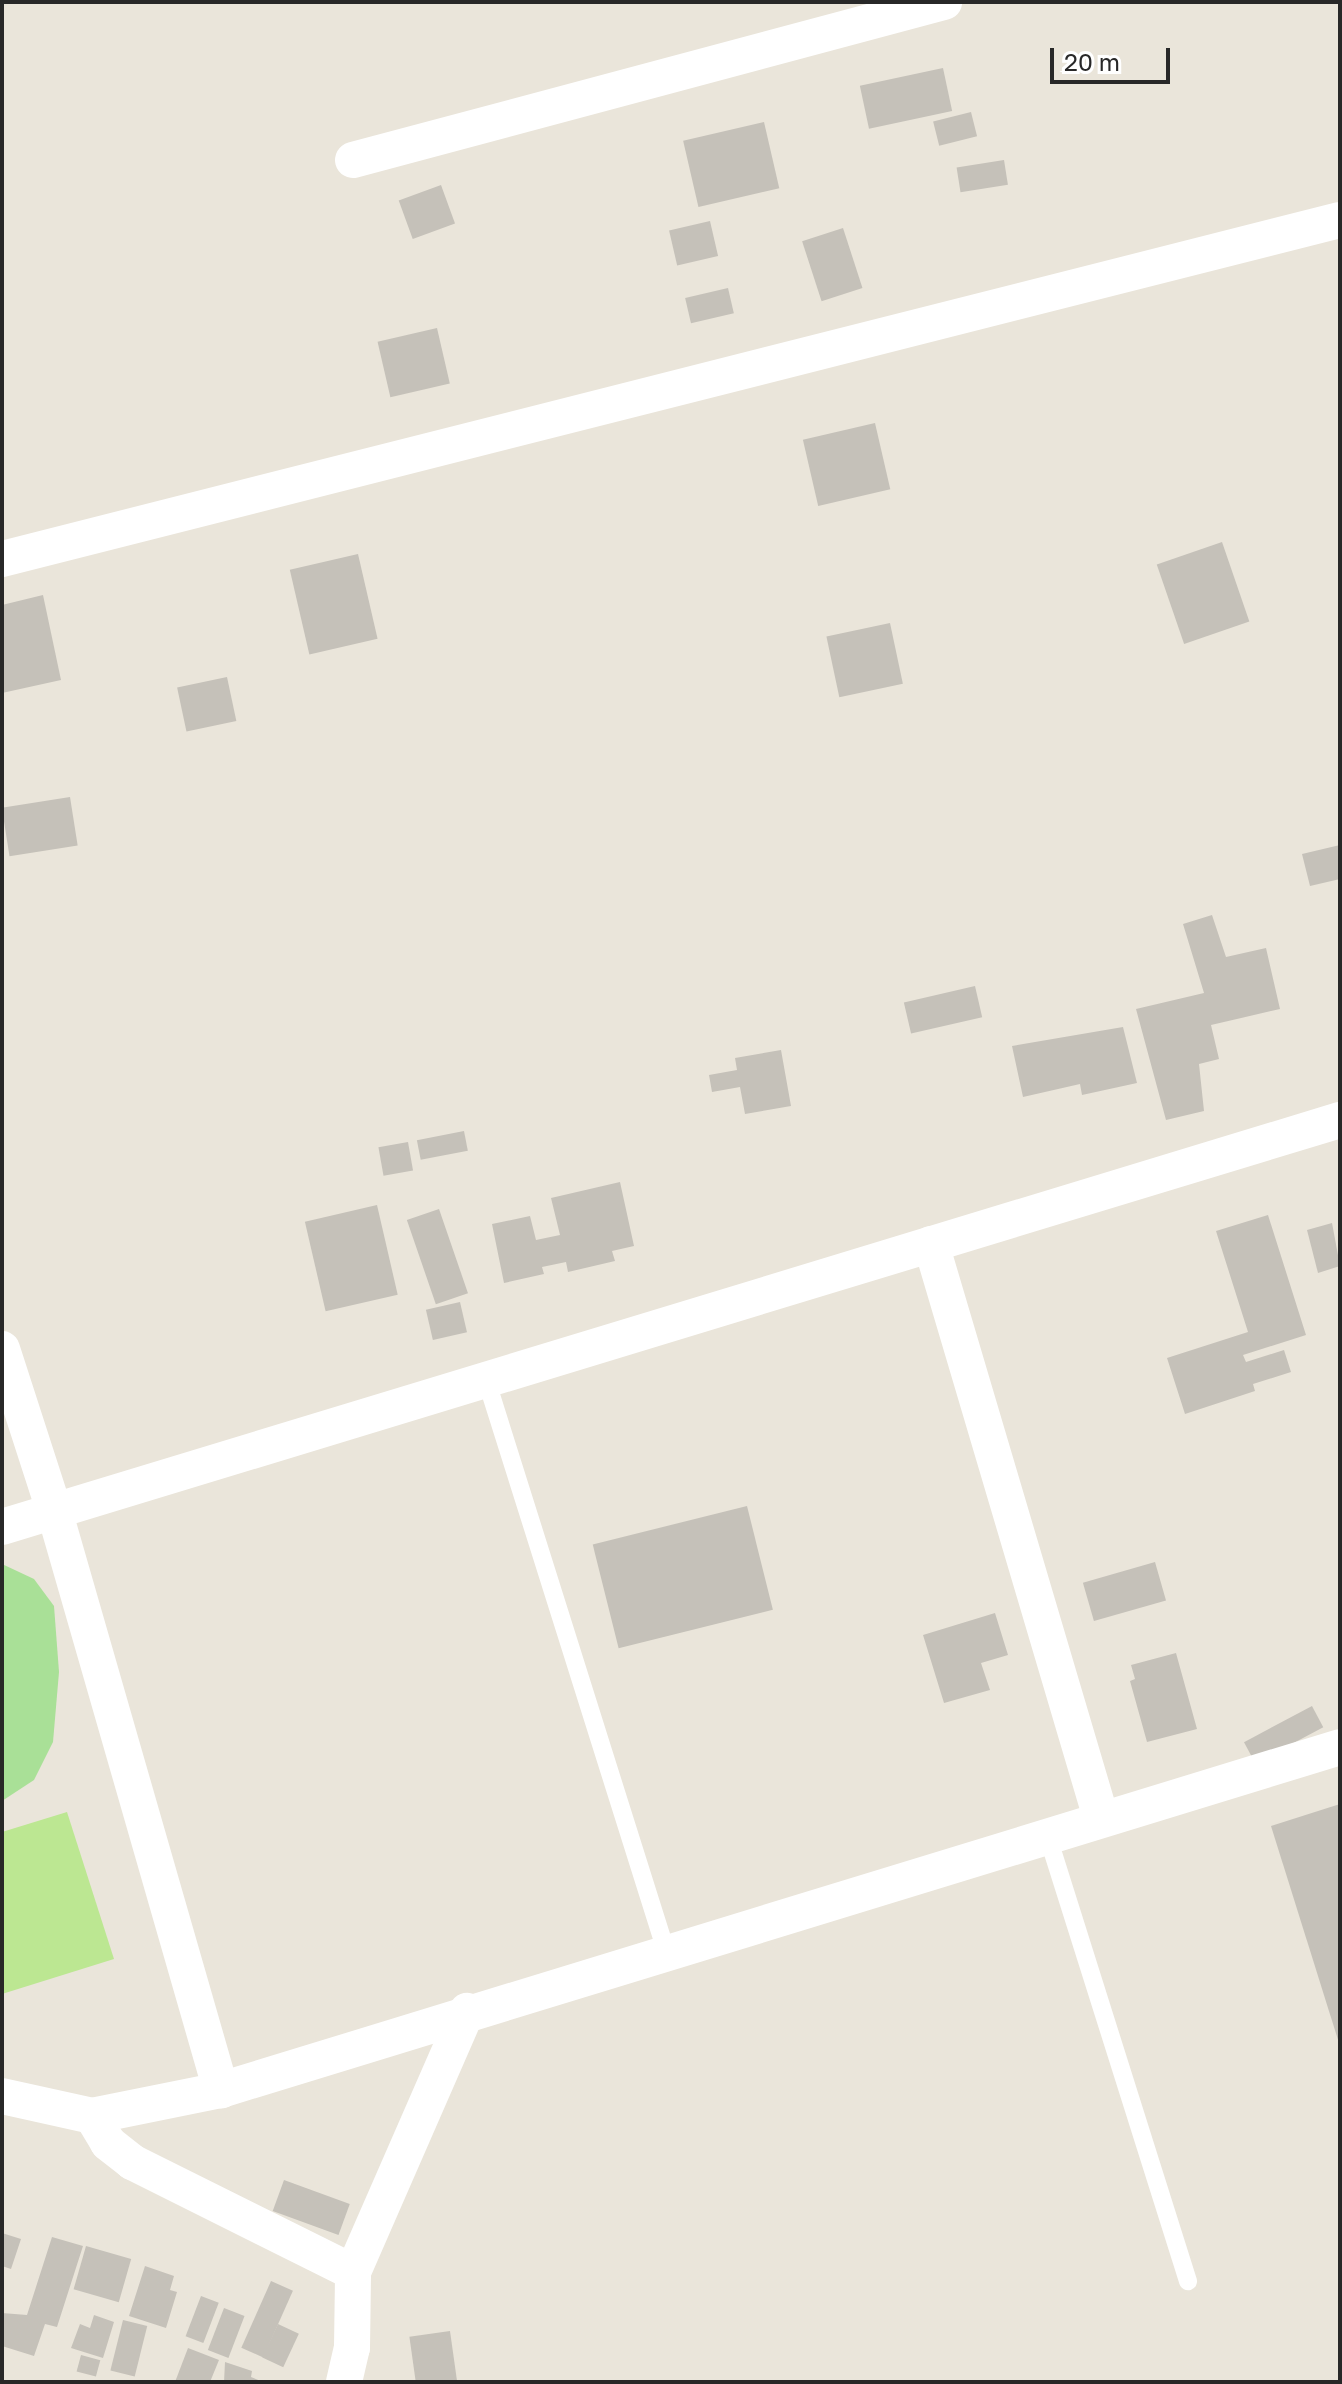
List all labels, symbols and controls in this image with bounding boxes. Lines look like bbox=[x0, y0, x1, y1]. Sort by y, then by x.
scale bar bbox=[1054, 32, 1174, 82]
text: 20 m bbox=[1064, 47, 1120, 76]

